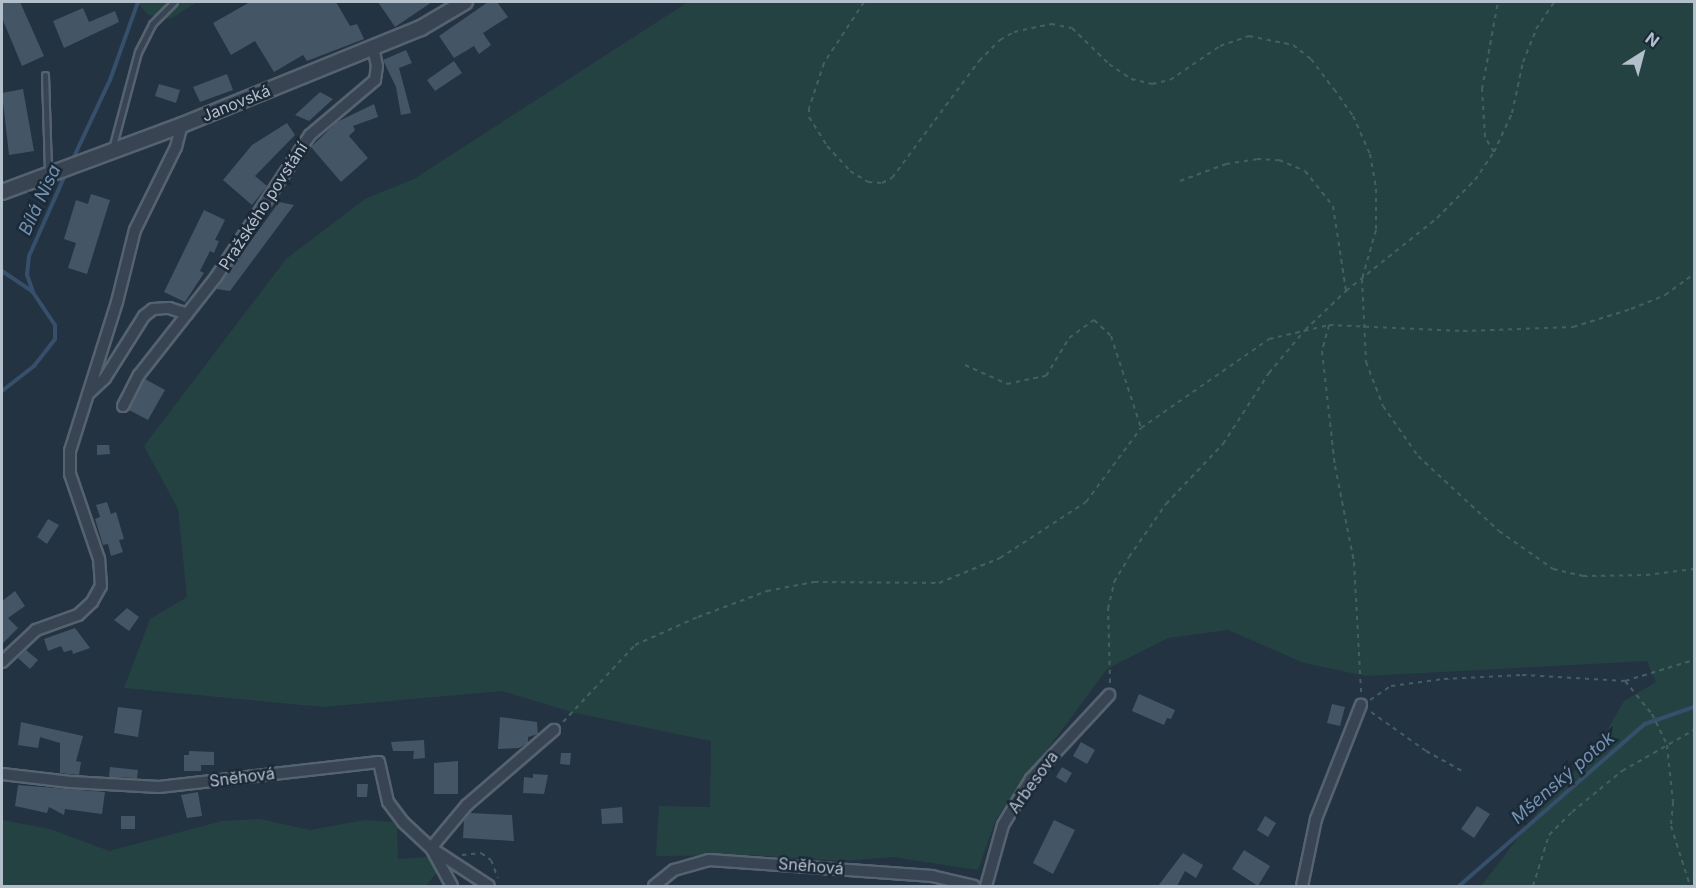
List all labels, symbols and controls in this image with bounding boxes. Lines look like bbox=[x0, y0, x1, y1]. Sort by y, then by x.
north arrow bbox=[1612, 24, 1672, 84]
text: N bbox=[1642, 28, 1663, 51]
street label: Janovská bbox=[199, 81, 273, 125]
street label: Pražského povstání bbox=[215, 139, 311, 273]
water label: Bílá Nisa bbox=[14, 161, 66, 239]
water label: Mšenský potok bbox=[1507, 727, 1619, 829]
street label: Arbesova bbox=[1004, 747, 1062, 817]
street label: Sněhová bbox=[208, 763, 276, 791]
street label: Sněhová bbox=[777, 854, 845, 878]

